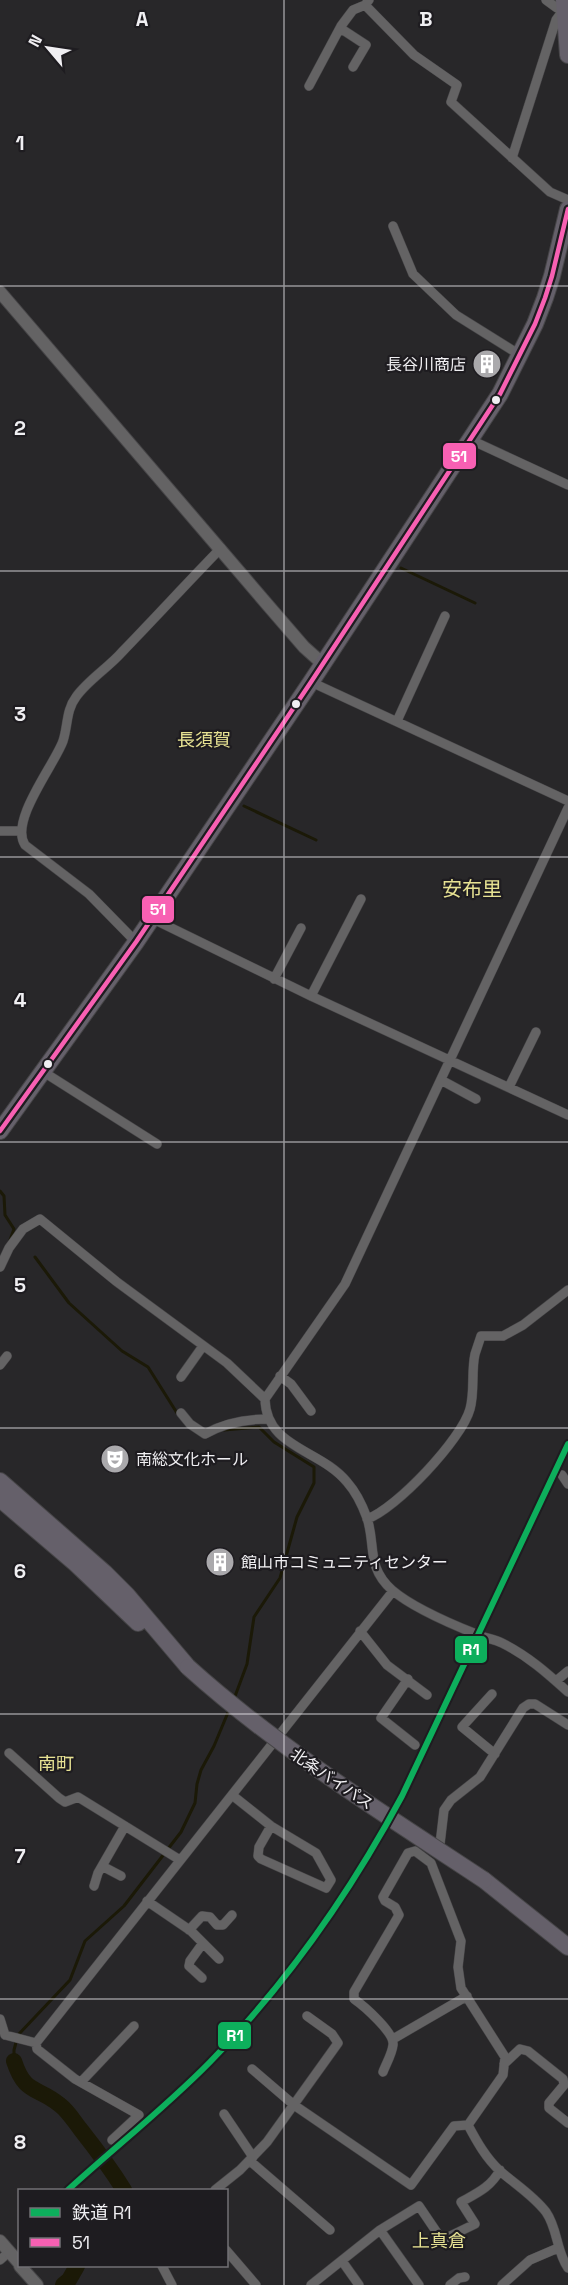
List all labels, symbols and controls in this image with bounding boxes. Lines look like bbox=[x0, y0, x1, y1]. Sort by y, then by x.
text: A bbox=[136, 6, 149, 32]
text: B bbox=[419, 6, 433, 32]
north arrow bbox=[18, 18, 78, 78]
text: N bbox=[24, 31, 47, 51]
text: 1 bbox=[15, 130, 25, 156]
building icon: 長谷川商店 bbox=[471, 348, 503, 380]
place label: 長谷川商店 bbox=[386, 354, 466, 375]
unlabelled marker bbox=[490, 394, 502, 406]
text: 2 bbox=[14, 415, 26, 441]
line badge: 51 bbox=[442, 442, 477, 470]
text: 51 bbox=[451, 446, 467, 467]
unlabelled marker bbox=[290, 698, 302, 710]
text: 3 bbox=[14, 701, 26, 727]
district label: 長須賀 bbox=[177, 728, 231, 751]
district label: 安布里 bbox=[442, 876, 502, 902]
line badge: 51 bbox=[141, 895, 175, 924]
text: 51 bbox=[150, 899, 166, 920]
text: 4 bbox=[14, 987, 27, 1013]
unlabelled marker bbox=[42, 1058, 54, 1070]
text: 5 bbox=[14, 1272, 26, 1298]
theatre icon: 南総文化ホール bbox=[99, 1443, 131, 1475]
place label: 南総文化ホール bbox=[136, 1449, 248, 1470]
building icon: 館山市コミュニティセンター bbox=[204, 1546, 236, 1578]
place label: 館山市コミュニティセンター bbox=[241, 1552, 448, 1573]
text: 6 bbox=[14, 1558, 26, 1584]
line badge: R1 bbox=[454, 1635, 488, 1664]
text: R1 bbox=[462, 1639, 480, 1660]
street label: 北条バイパス bbox=[286, 1744, 378, 1814]
district label: 南町 bbox=[38, 1752, 74, 1775]
text: 7 bbox=[14, 1843, 26, 1869]
line badge: R1 bbox=[217, 2021, 252, 2050]
text: R1 bbox=[226, 2025, 244, 2046]
text: 8 bbox=[14, 2129, 26, 2155]
legend bbox=[18, 2189, 228, 2267]
text: 鉄道 R1 bbox=[72, 2201, 132, 2224]
district label: 上真倉 bbox=[412, 2229, 466, 2252]
text: 51 bbox=[72, 2231, 90, 2254]

